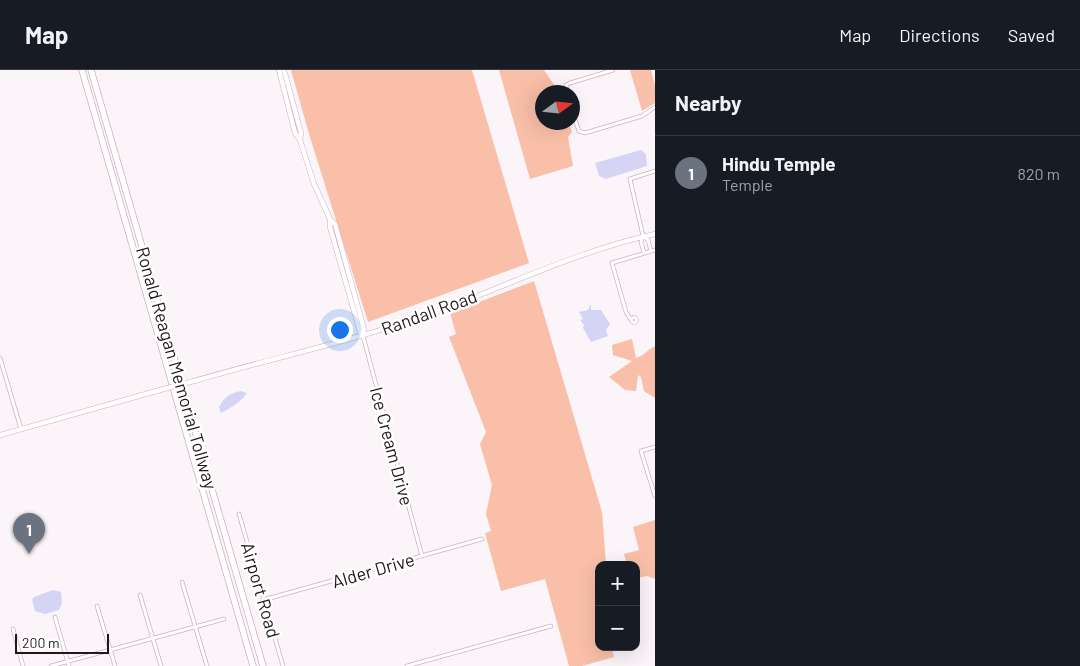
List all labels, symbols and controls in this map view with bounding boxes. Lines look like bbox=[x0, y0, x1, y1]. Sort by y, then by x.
text: Map bbox=[25, 20, 68, 49]
text: Map bbox=[839, 24, 871, 46]
text: Directions bbox=[899, 24, 980, 46]
text: Saved bbox=[1008, 24, 1055, 46]
north arrow bbox=[535, 85, 580, 130]
text: Nearby bbox=[675, 90, 741, 115]
text: Hindu Temple bbox=[722, 152, 836, 175]
text: 1 bbox=[688, 164, 694, 183]
text: 820 m bbox=[1018, 164, 1060, 183]
text: Temple bbox=[722, 175, 773, 194]
street label: Ronald Reagan Memorial Tollway bbox=[132, 244, 222, 492]
street label: Randall Road bbox=[378, 284, 480, 340]
your location bbox=[327, 317, 353, 343]
street label: Ice Cream Drive bbox=[366, 384, 418, 508]
pin: 1 bbox=[13, 513, 45, 554]
street label: Airport Road bbox=[237, 540, 285, 640]
street label: Alder Drive bbox=[329, 548, 417, 592]
map controls bbox=[595, 561, 640, 651]
button: + bbox=[595, 561, 640, 606]
button: − bbox=[595, 606, 640, 651]
scale bar bbox=[15, 631, 109, 654]
text: 200 m bbox=[22, 634, 60, 651]

